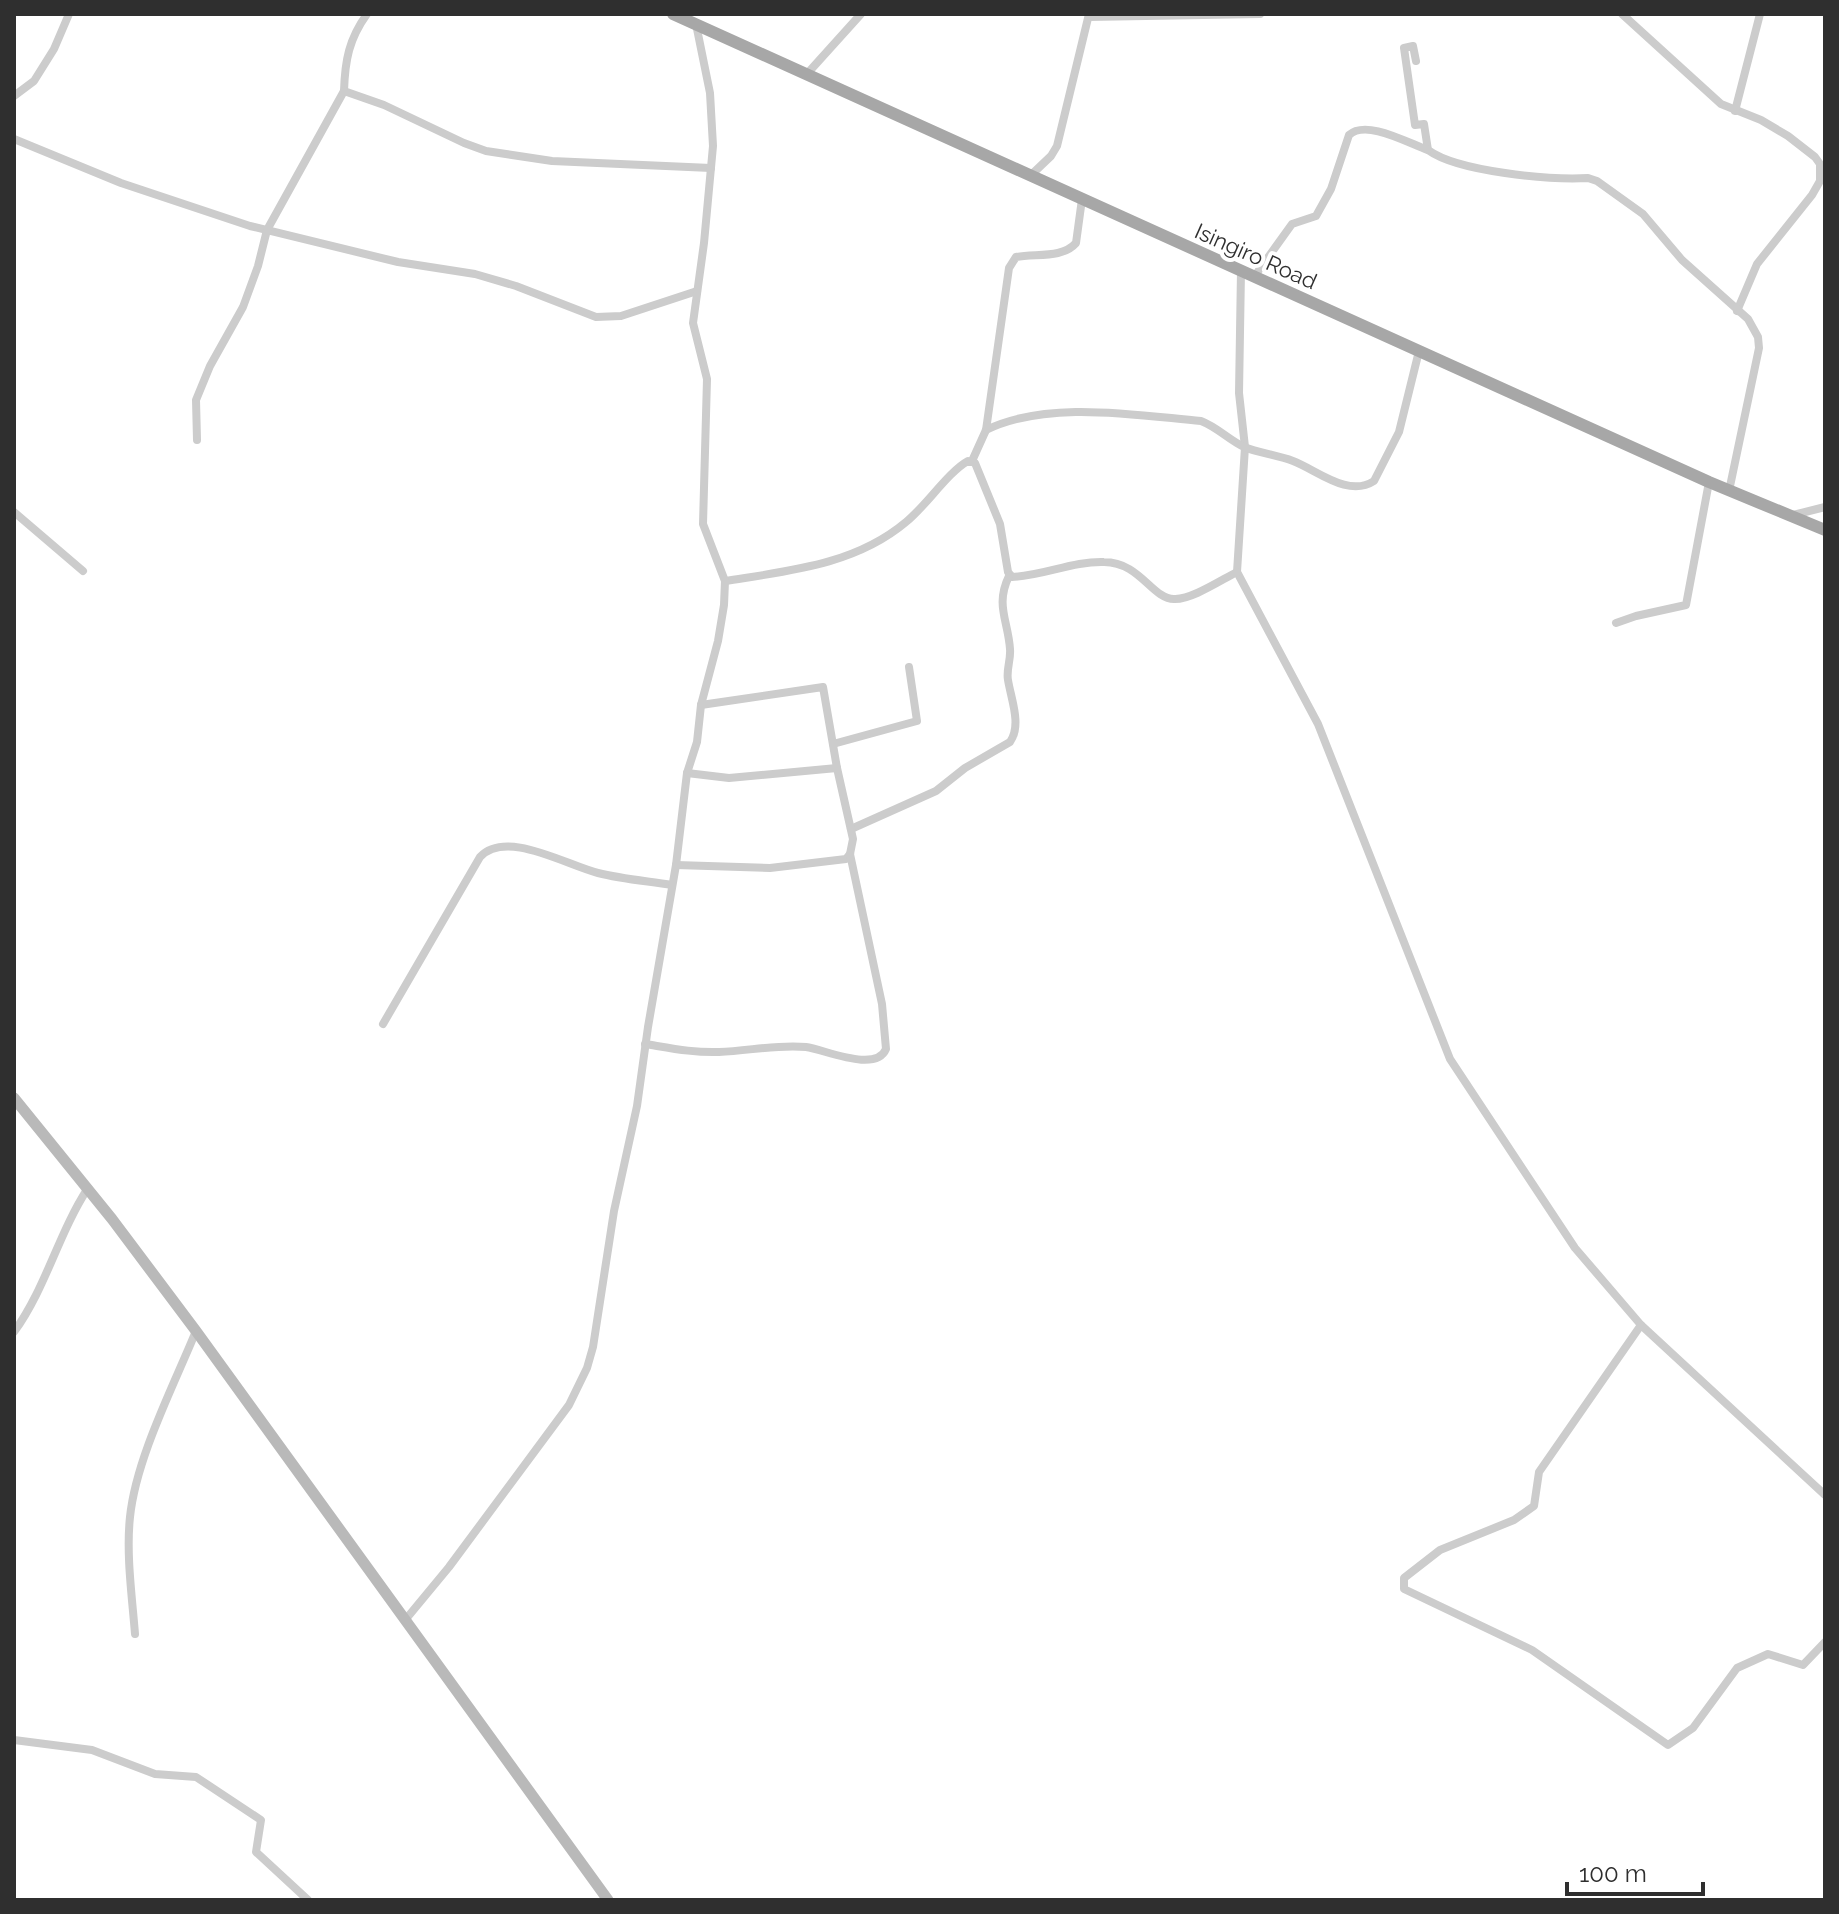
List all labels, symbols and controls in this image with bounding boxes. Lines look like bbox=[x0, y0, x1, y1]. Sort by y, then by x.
street label: Isingiro Road bbox=[1191, 218, 1321, 294]
scale bar bbox=[1567, 1846, 1703, 1896]
text: 100 m bbox=[1579, 1859, 1647, 1888]

